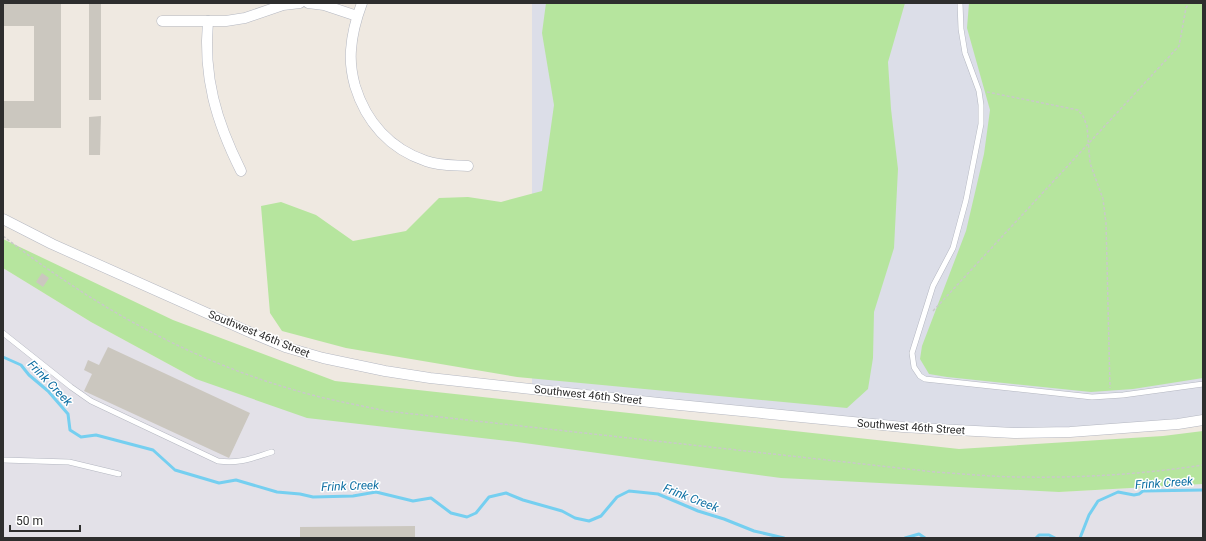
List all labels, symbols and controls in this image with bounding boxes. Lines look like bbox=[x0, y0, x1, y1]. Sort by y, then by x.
street label: Southwest 46th Street bbox=[206, 308, 312, 360]
water label: Frink Creek bbox=[25, 357, 76, 410]
street label: Southwest 46th Street bbox=[533, 383, 643, 407]
street label: Southwest 46th Street bbox=[856, 417, 966, 437]
water label: Frink Creek bbox=[1135, 474, 1195, 492]
water label: Frink Creek bbox=[321, 478, 380, 494]
water label: Frink Creek bbox=[661, 481, 722, 515]
scale bar bbox=[10, 507, 80, 533]
text: 50 m bbox=[16, 514, 43, 528]

